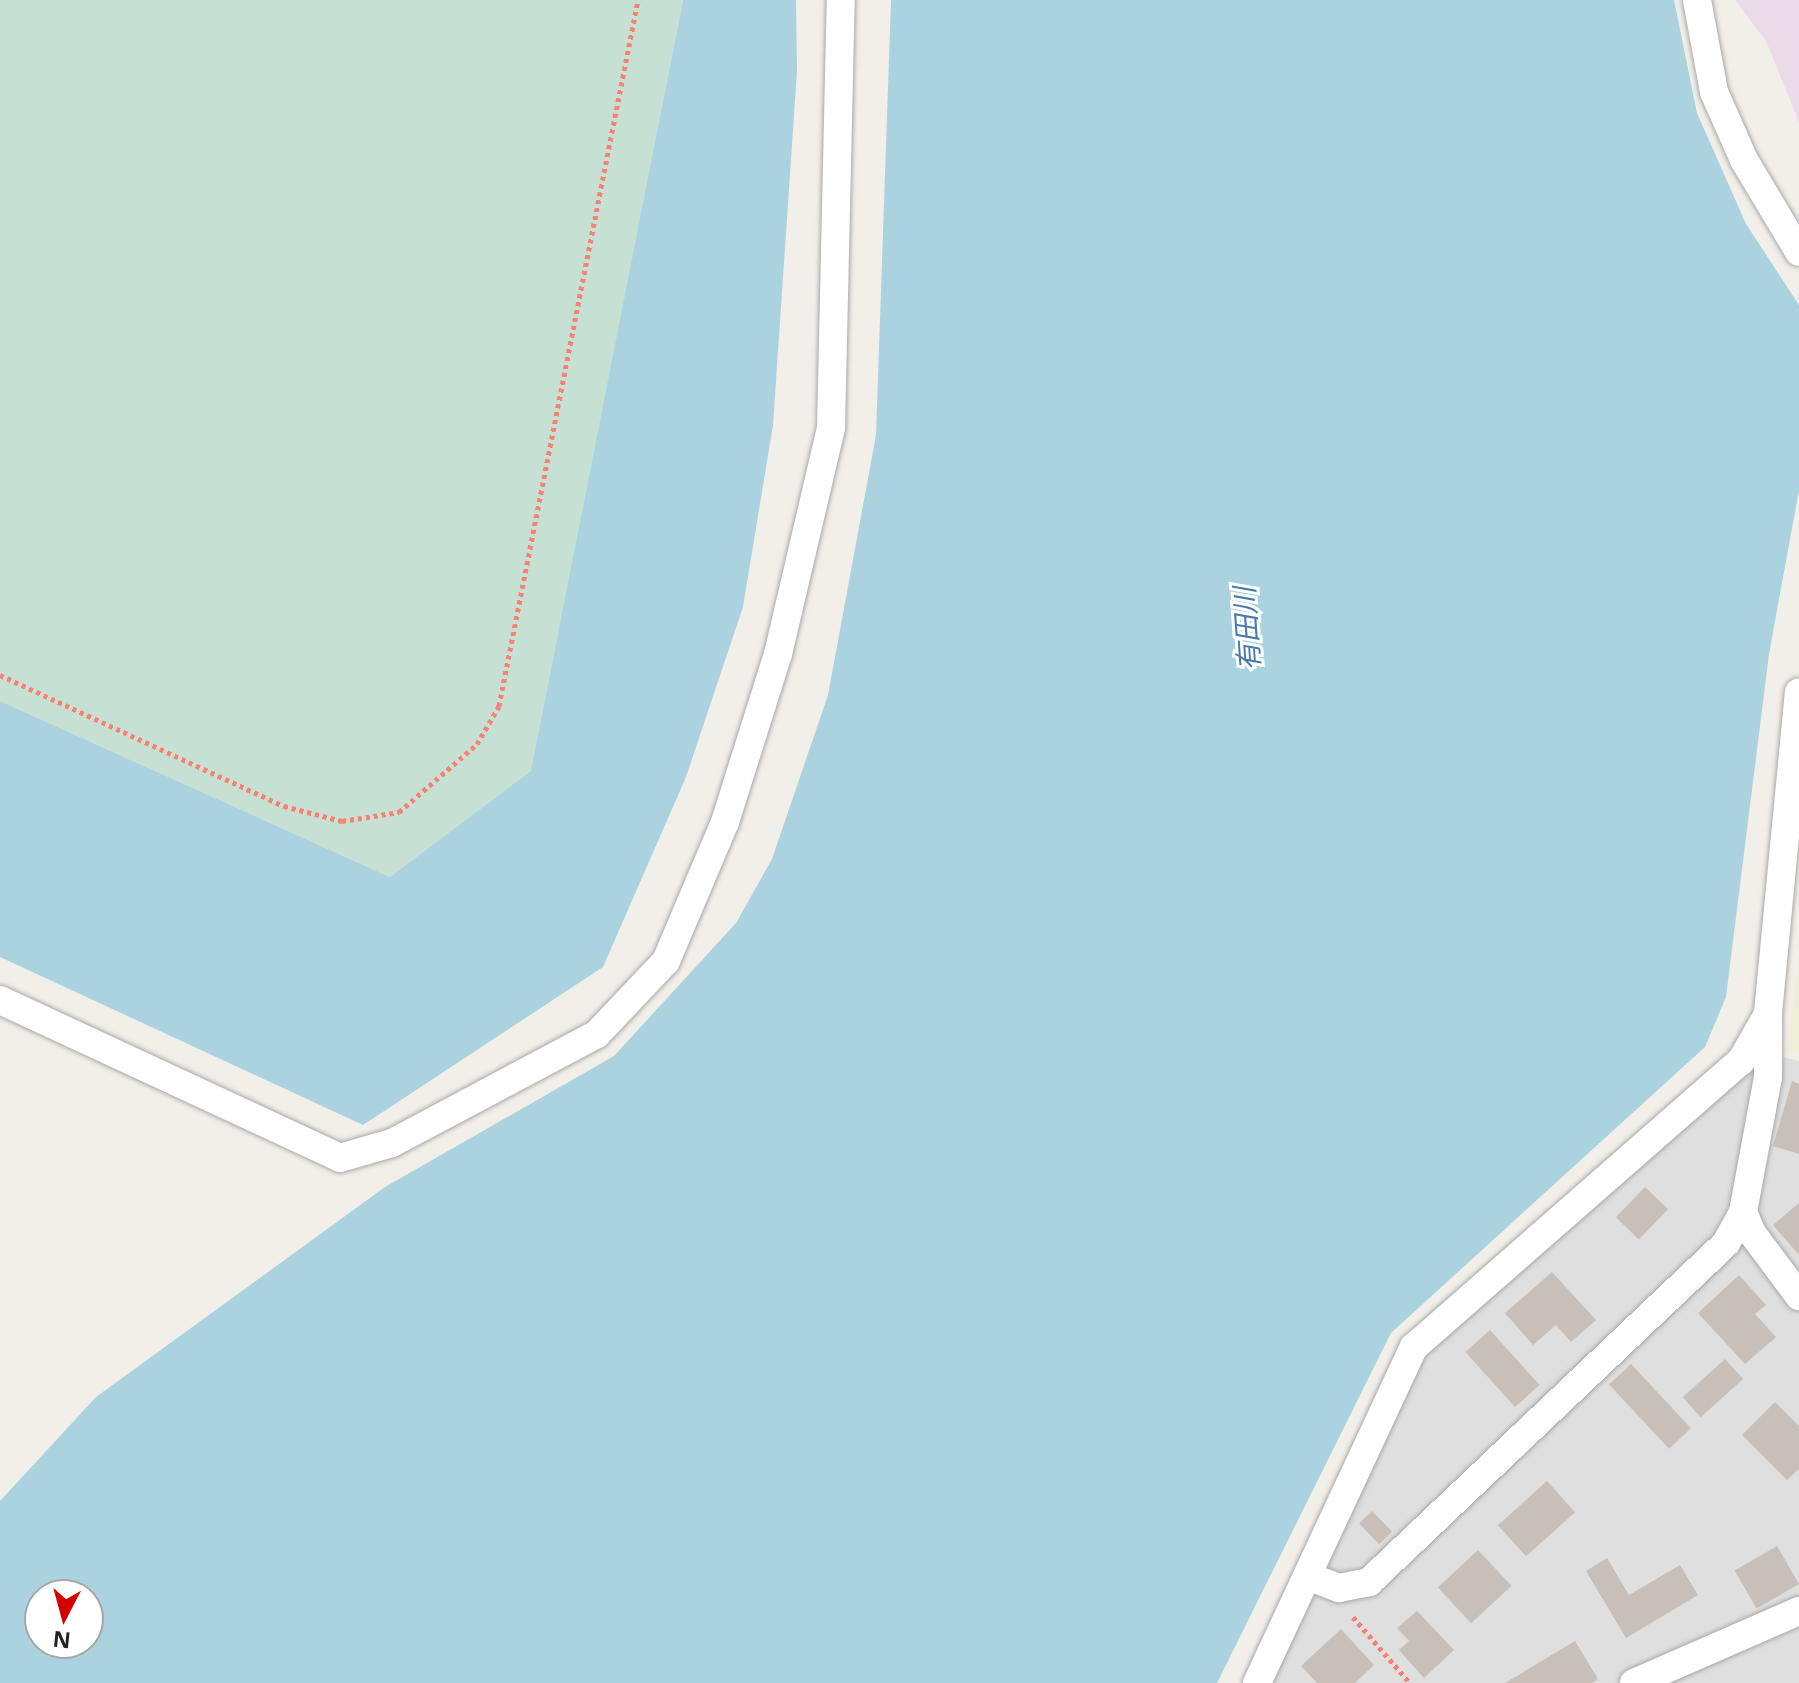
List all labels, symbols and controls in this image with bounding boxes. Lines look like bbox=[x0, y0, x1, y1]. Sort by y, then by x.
water label: 有田川 bbox=[1226, 586, 1266, 672]
north arrow bbox=[24, 1579, 104, 1659]
text: N bbox=[51, 1625, 72, 1657]

